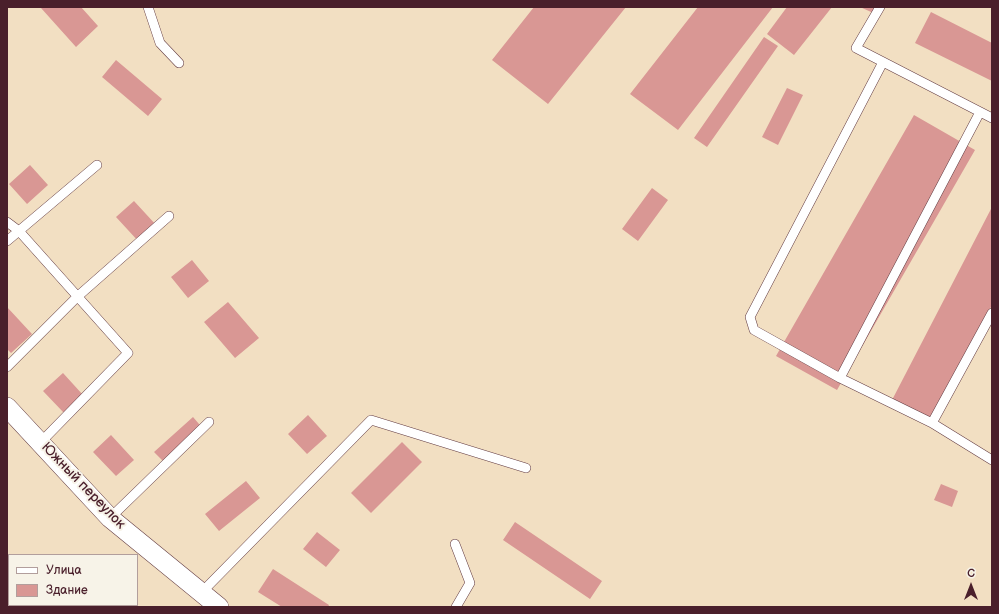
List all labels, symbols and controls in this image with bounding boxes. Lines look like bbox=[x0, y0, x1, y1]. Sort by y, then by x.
street label: Южный переулок bbox=[37, 439, 129, 533]
legend bbox=[8, 554, 138, 606]
text: Улица bbox=[46, 563, 82, 578]
north arrow bbox=[951, 566, 991, 606]
text: С bbox=[967, 567, 975, 580]
text: Здание bbox=[46, 583, 88, 598]

